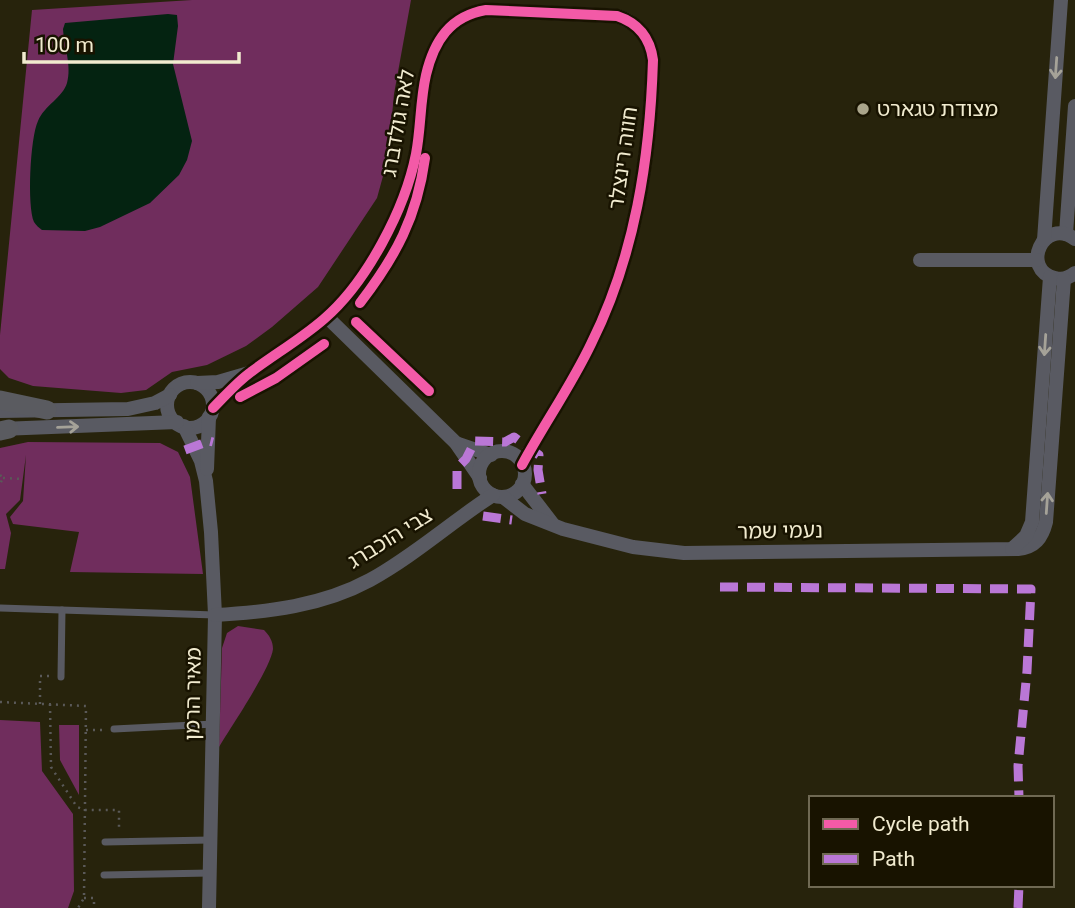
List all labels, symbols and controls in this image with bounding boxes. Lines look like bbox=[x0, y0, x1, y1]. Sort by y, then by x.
scale bar bbox=[24, 21, 240, 65]
text: 100 m bbox=[35, 33, 94, 57]
one-way arrow bbox=[1049, 56, 1062, 79]
street label: לאה גולדברג bbox=[377, 67, 419, 179]
place label: מצודת טגארט bbox=[877, 97, 998, 121]
marker: מצודת טגארט bbox=[855, 101, 871, 117]
street label: חווה רינצלר bbox=[604, 105, 642, 211]
one-way arrow bbox=[1038, 333, 1051, 356]
one-way arrow bbox=[56, 420, 79, 433]
one-way arrow bbox=[1041, 492, 1054, 515]
street label: צבי הוכברג bbox=[343, 503, 437, 573]
street label: נעמי שמר bbox=[737, 518, 823, 544]
street label: מאיר הרמן bbox=[180, 647, 206, 741]
legend bbox=[809, 796, 1054, 887]
text: Cycle path bbox=[872, 812, 970, 836]
text: Path bbox=[872, 847, 915, 871]

